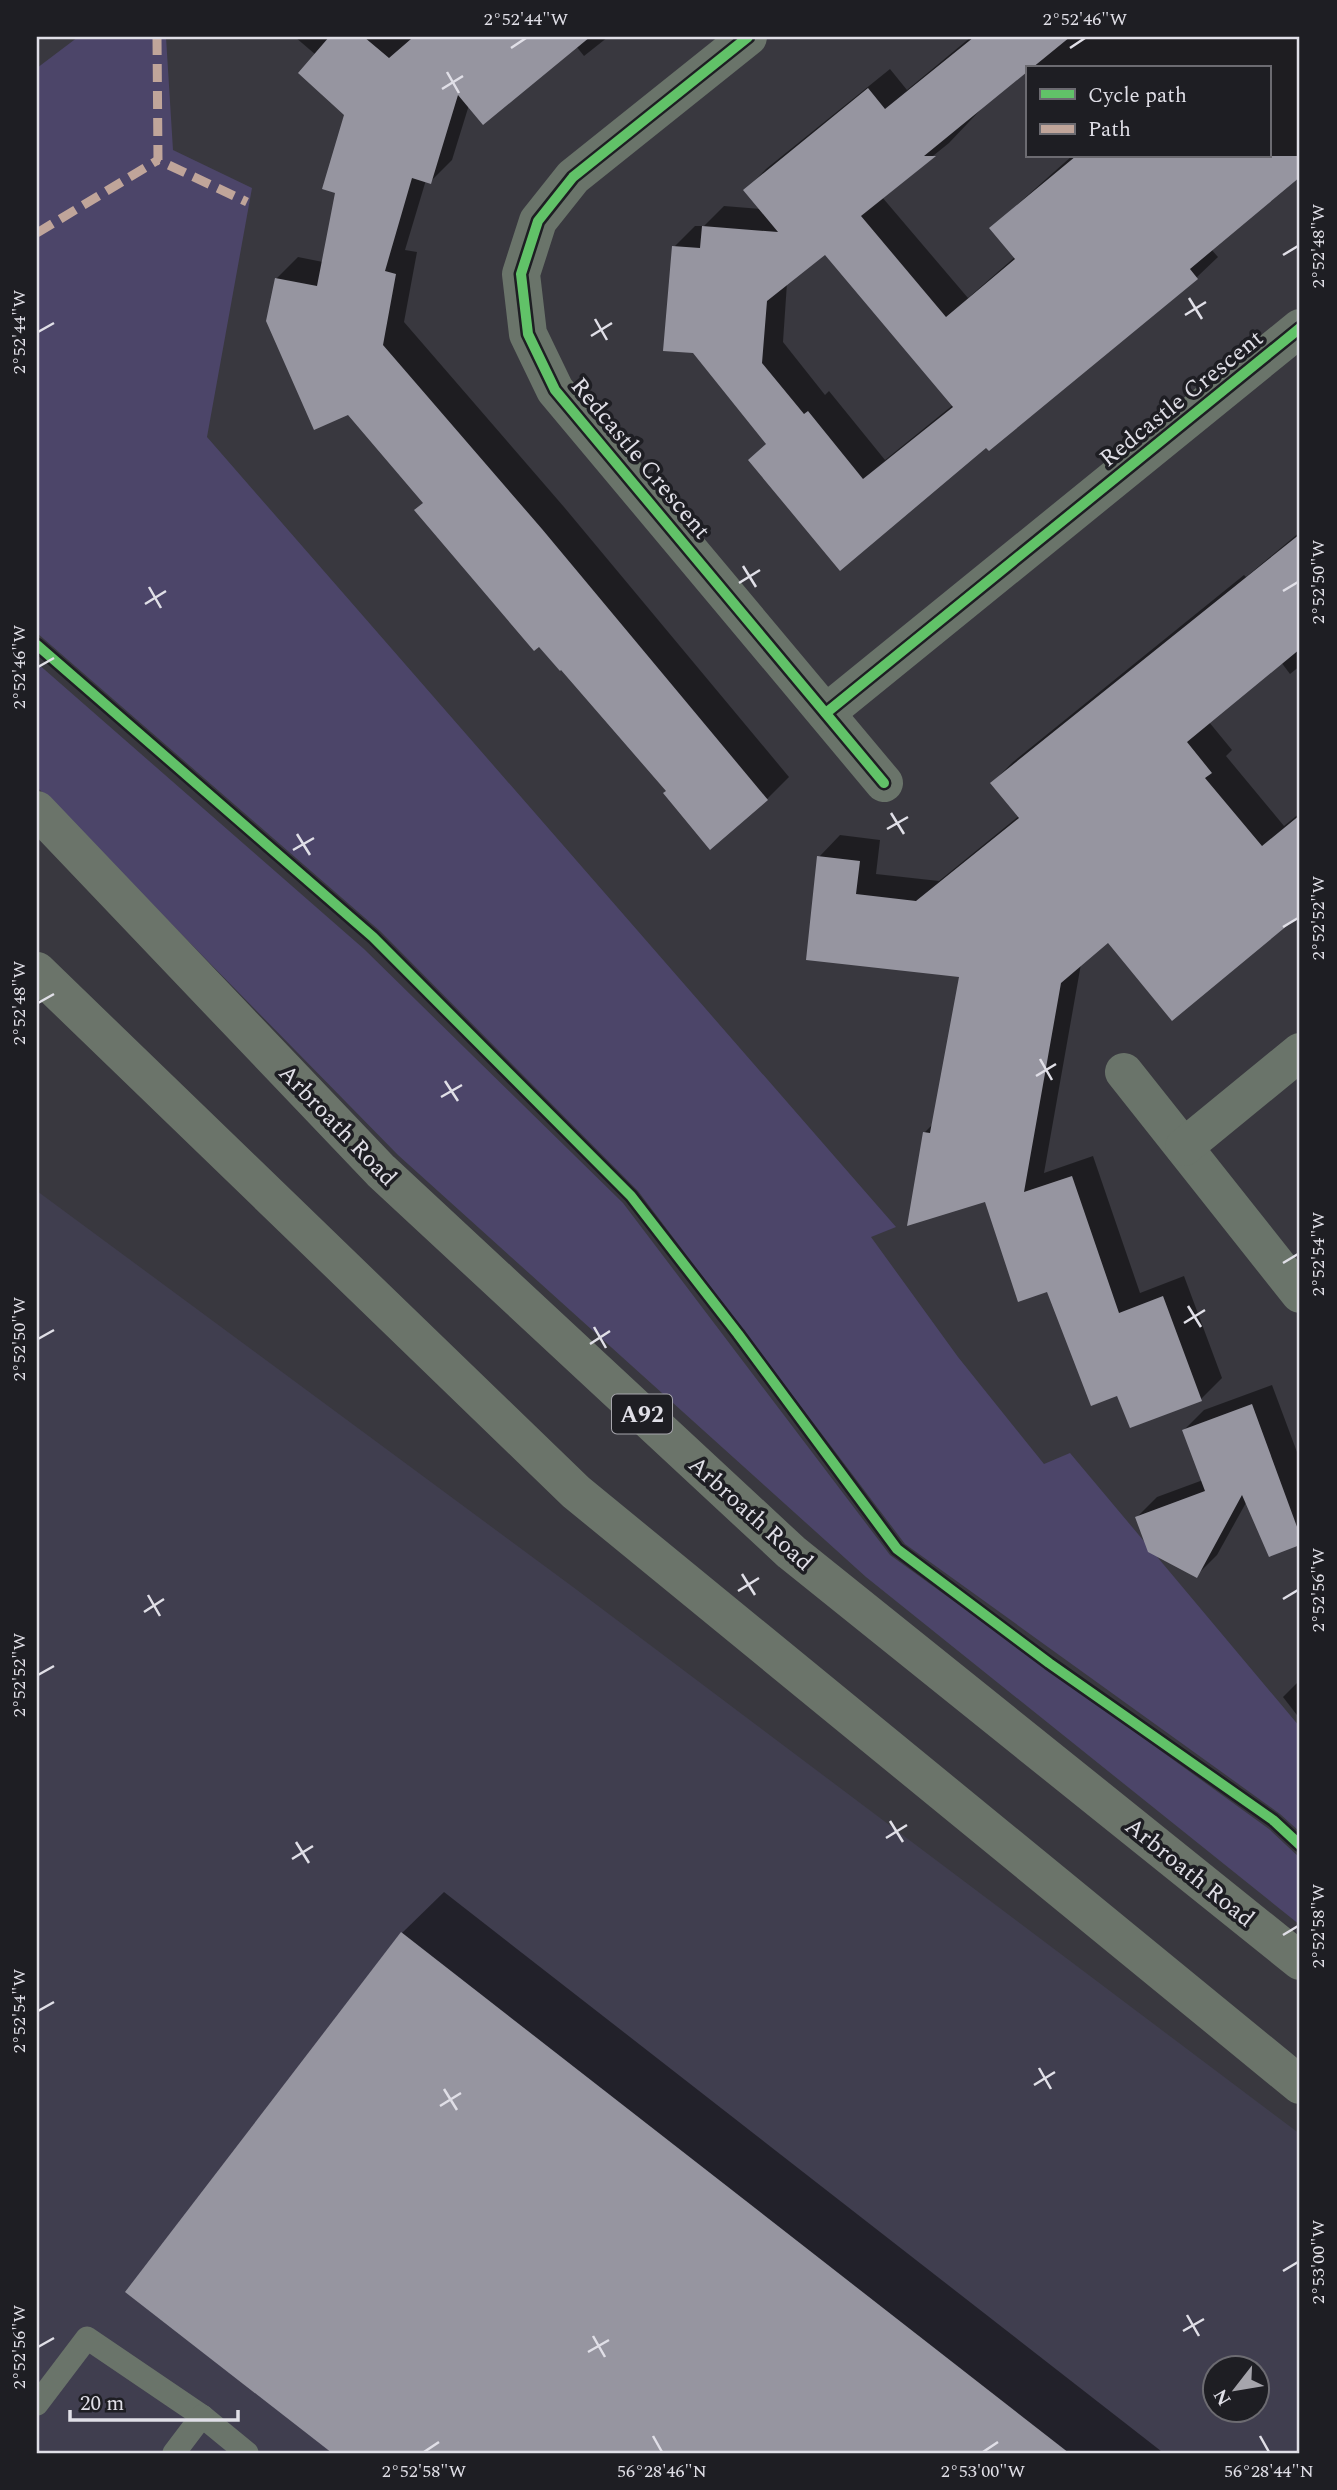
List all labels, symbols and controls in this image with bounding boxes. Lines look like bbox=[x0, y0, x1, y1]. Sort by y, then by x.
text: 2°52'44"W bbox=[484, 6, 568, 33]
text: 2°52'46"W bbox=[1043, 6, 1127, 33]
legend bbox=[1026, 66, 1270, 158]
text: Cycle path bbox=[1088, 80, 1187, 112]
text: Path bbox=[1088, 114, 1131, 146]
text: 2°52'48"W bbox=[1305, 204, 1332, 288]
text: 2°52'44"W bbox=[6, 290, 33, 374]
street label: Redcastle Crescent bbox=[1092, 321, 1271, 476]
street label: Redcastle Crescent bbox=[562, 370, 719, 548]
text: 2°52'50"W bbox=[1305, 540, 1332, 624]
text: 2°52'46"W bbox=[6, 625, 33, 709]
text: 2°52'52"W bbox=[1305, 876, 1332, 960]
text: 2°52'48"W bbox=[6, 961, 33, 1045]
street label: Arbroath Road bbox=[269, 1056, 405, 1195]
text: 2°52'54"W bbox=[1305, 1212, 1332, 1296]
text: 2°52'50"W bbox=[6, 1297, 33, 1381]
road number: A92 bbox=[612, 1394, 672, 1434]
street label: Arbroath Road bbox=[680, 1448, 821, 1580]
text: 2°52'56"W bbox=[1305, 1548, 1332, 1632]
text: 2°52'52"W bbox=[6, 1633, 33, 1717]
street label: Arbroath Road bbox=[1117, 1809, 1262, 1936]
text: 2°52'58"W bbox=[1305, 1884, 1332, 1968]
text: 2°52'54"W bbox=[6, 1969, 33, 2053]
text: 2°53'00"W bbox=[1305, 2220, 1332, 2304]
text: 2°52'56"W bbox=[6, 2305, 33, 2389]
north arrow bbox=[1200, 2354, 1270, 2424]
scale bar bbox=[70, 2378, 238, 2422]
text: N bbox=[1206, 2383, 1239, 2411]
text: 20 m bbox=[80, 2388, 124, 2420]
text: 2°52'58"W bbox=[382, 2458, 466, 2485]
text: 56°28'46"N bbox=[617, 2458, 707, 2485]
text: 2°53'00"W bbox=[941, 2458, 1025, 2485]
text: 56°28'44"N bbox=[1224, 2458, 1314, 2485]

